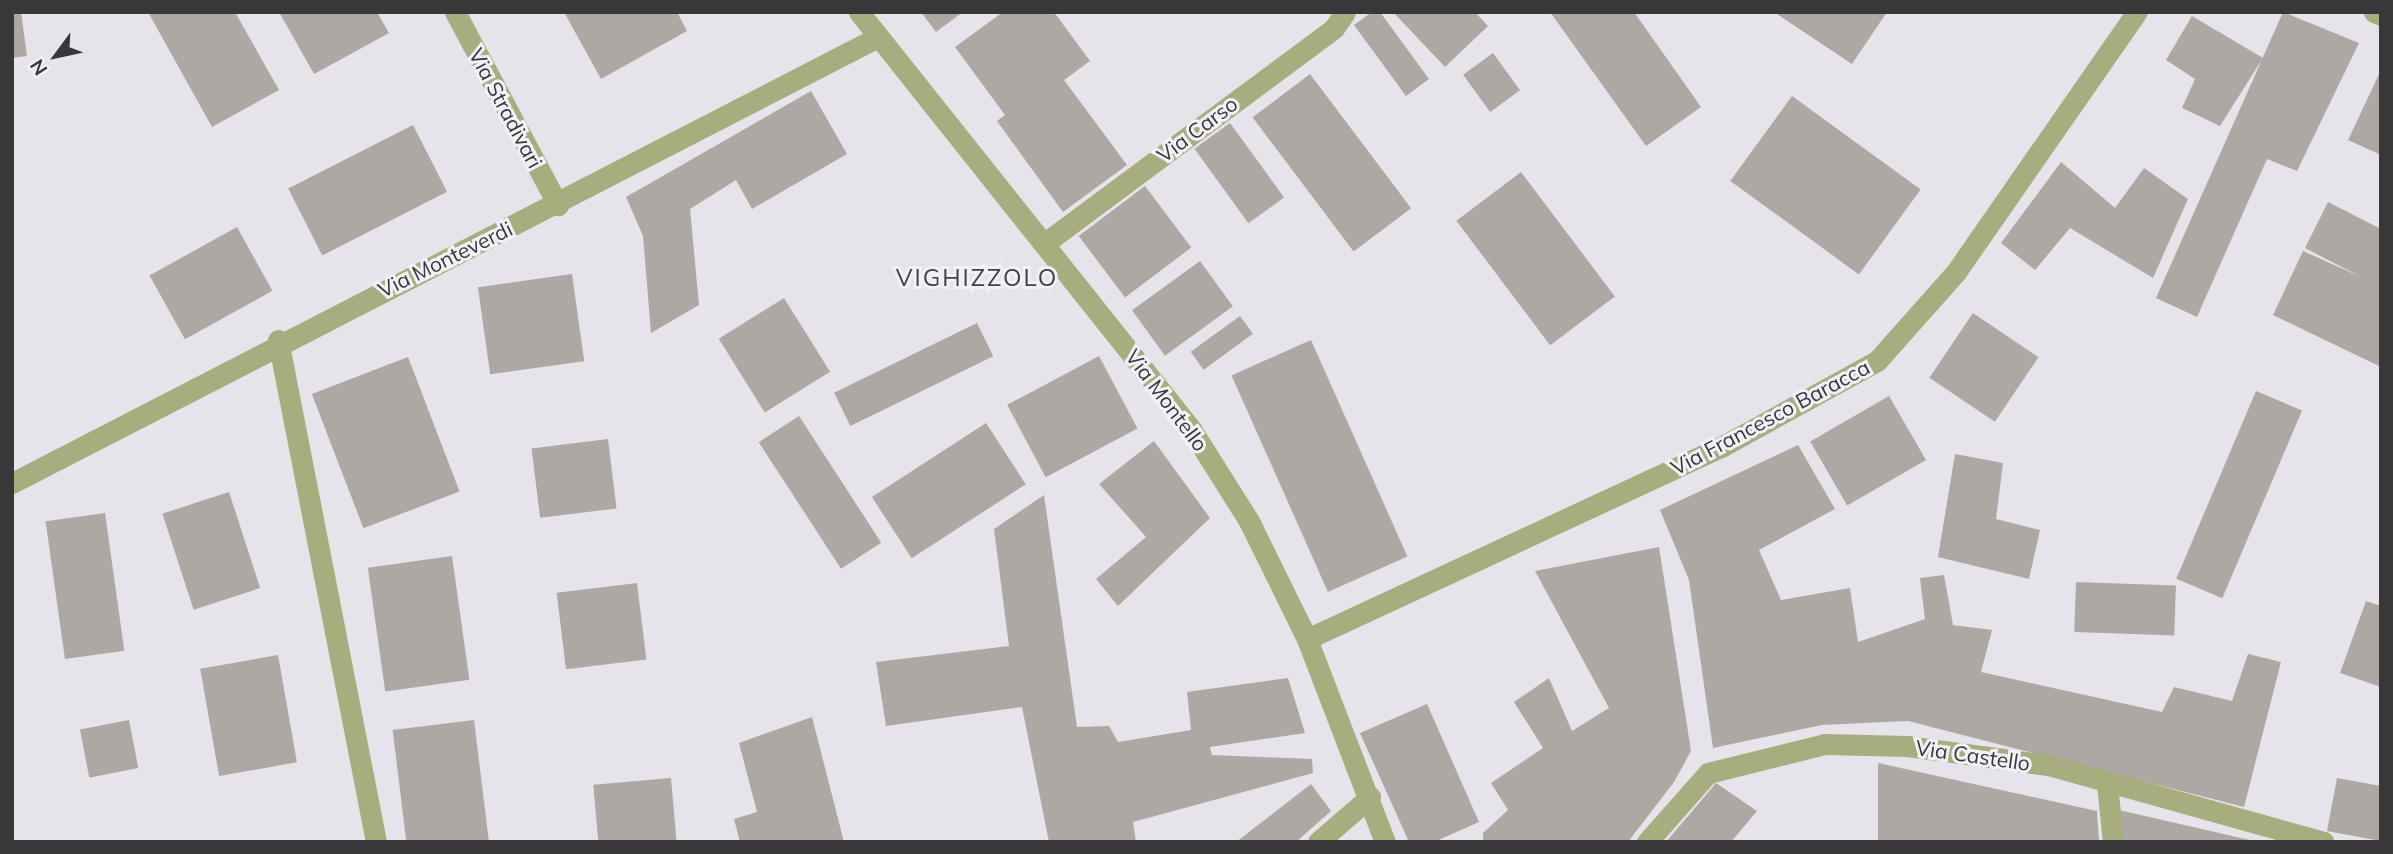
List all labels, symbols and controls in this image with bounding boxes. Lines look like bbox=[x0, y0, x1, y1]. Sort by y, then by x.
north arrow bbox=[21, 21, 91, 91]
street label: Via Stradivari bbox=[464, 44, 548, 172]
text: N bbox=[24, 55, 52, 80]
street label: Via Carso bbox=[1152, 91, 1242, 167]
street label: Via Monteverdi bbox=[374, 216, 516, 302]
district label: VIGHIZZOLO bbox=[897, 264, 1057, 292]
street label: Via Montello bbox=[1121, 344, 1213, 456]
street label: Via Francesco Baracca bbox=[1666, 354, 1874, 480]
street label: Via Castello bbox=[1914, 734, 2032, 776]

